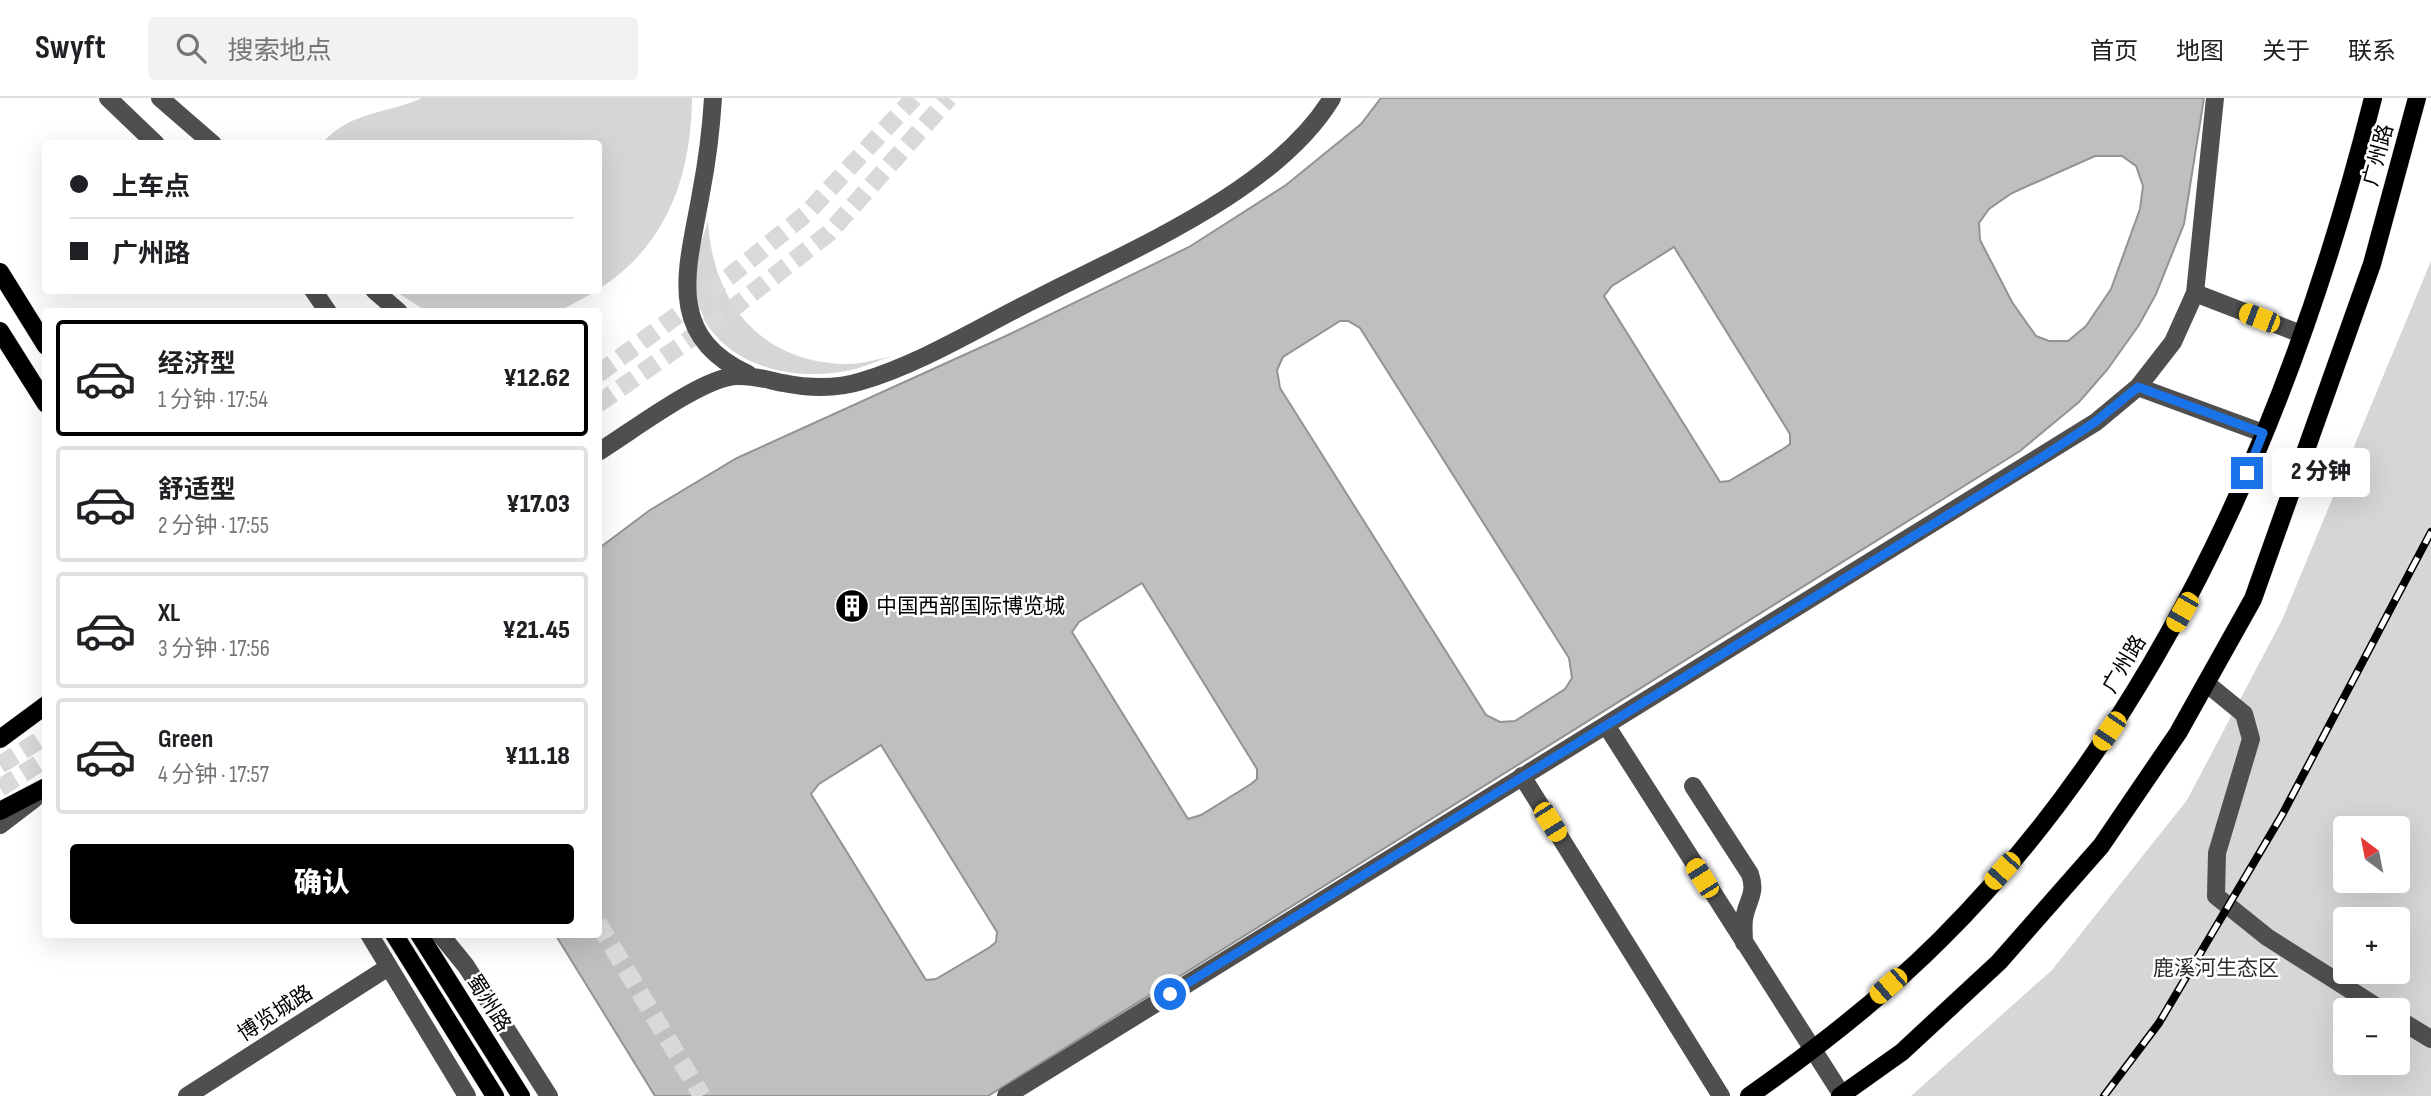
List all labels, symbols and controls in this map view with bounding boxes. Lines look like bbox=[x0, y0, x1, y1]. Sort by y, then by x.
search box bbox=[148, 17, 638, 80]
text: Swyft bbox=[35, 28, 106, 68]
icon: search bbox=[172, 29, 210, 67]
text: 搜索地点 bbox=[228, 36, 332, 67]
text: 首页 bbox=[2090, 37, 2138, 66]
text: 地图 bbox=[2176, 37, 2224, 66]
text: 关于 bbox=[2262, 37, 2310, 66]
text: 联系 bbox=[2348, 37, 2396, 66]
street label: 广州路 bbox=[2358, 121, 2399, 189]
text: 上车点 bbox=[112, 172, 190, 203]
text: 广州路 bbox=[112, 239, 190, 270]
car bbox=[2236, 301, 2283, 335]
icon: car bbox=[74, 347, 137, 410]
text: 经济型 bbox=[158, 349, 236, 380]
text: ¥12.62 bbox=[504, 363, 570, 394]
text: 1 分钟 · 17:54 bbox=[158, 386, 268, 414]
callout: 2 分钟 bbox=[2272, 448, 2370, 498]
route end bbox=[2231, 457, 2263, 489]
text: 2 分钟 bbox=[2291, 458, 2351, 486]
icon: car bbox=[74, 473, 137, 536]
text: 舒适型 bbox=[158, 475, 236, 506]
text: ¥17.03 bbox=[506, 489, 570, 520]
text: 2 分钟 · 17:55 bbox=[158, 512, 269, 540]
building icon: 中国西部国际博览城 bbox=[833, 587, 871, 625]
car bbox=[2163, 589, 2202, 635]
place label: 中国西部国际博览城 bbox=[876, 594, 1065, 619]
text: XL bbox=[158, 598, 180, 629]
icon: car bbox=[74, 599, 137, 662]
text: ¥21.45 bbox=[502, 615, 570, 646]
street label: 广州路 bbox=[2097, 631, 2151, 698]
text: 3 分钟 · 17:56 bbox=[158, 635, 270, 663]
car bbox=[2089, 708, 2130, 754]
text: Green bbox=[158, 724, 213, 755]
icon: car bbox=[74, 725, 137, 788]
text: ¥11.18 bbox=[505, 741, 570, 772]
text: 4 分钟 · 17:57 bbox=[158, 761, 269, 789]
car bbox=[1530, 799, 1571, 845]
north arrow bbox=[2333, 816, 2410, 892]
map controls bbox=[2333, 816, 2410, 1075]
button: 确认 bbox=[70, 844, 574, 924]
car bbox=[1981, 848, 2024, 894]
car bbox=[1682, 855, 1723, 901]
button: + bbox=[2333, 907, 2410, 984]
park label: 鹿溪河生态区 bbox=[2153, 956, 2279, 981]
car bbox=[1866, 964, 1911, 1008]
street label: 蜀州路 bbox=[461, 970, 516, 1037]
route start bbox=[1154, 978, 1186, 1010]
street label: 博览城路 bbox=[233, 980, 317, 1047]
button: − bbox=[2333, 998, 2410, 1075]

